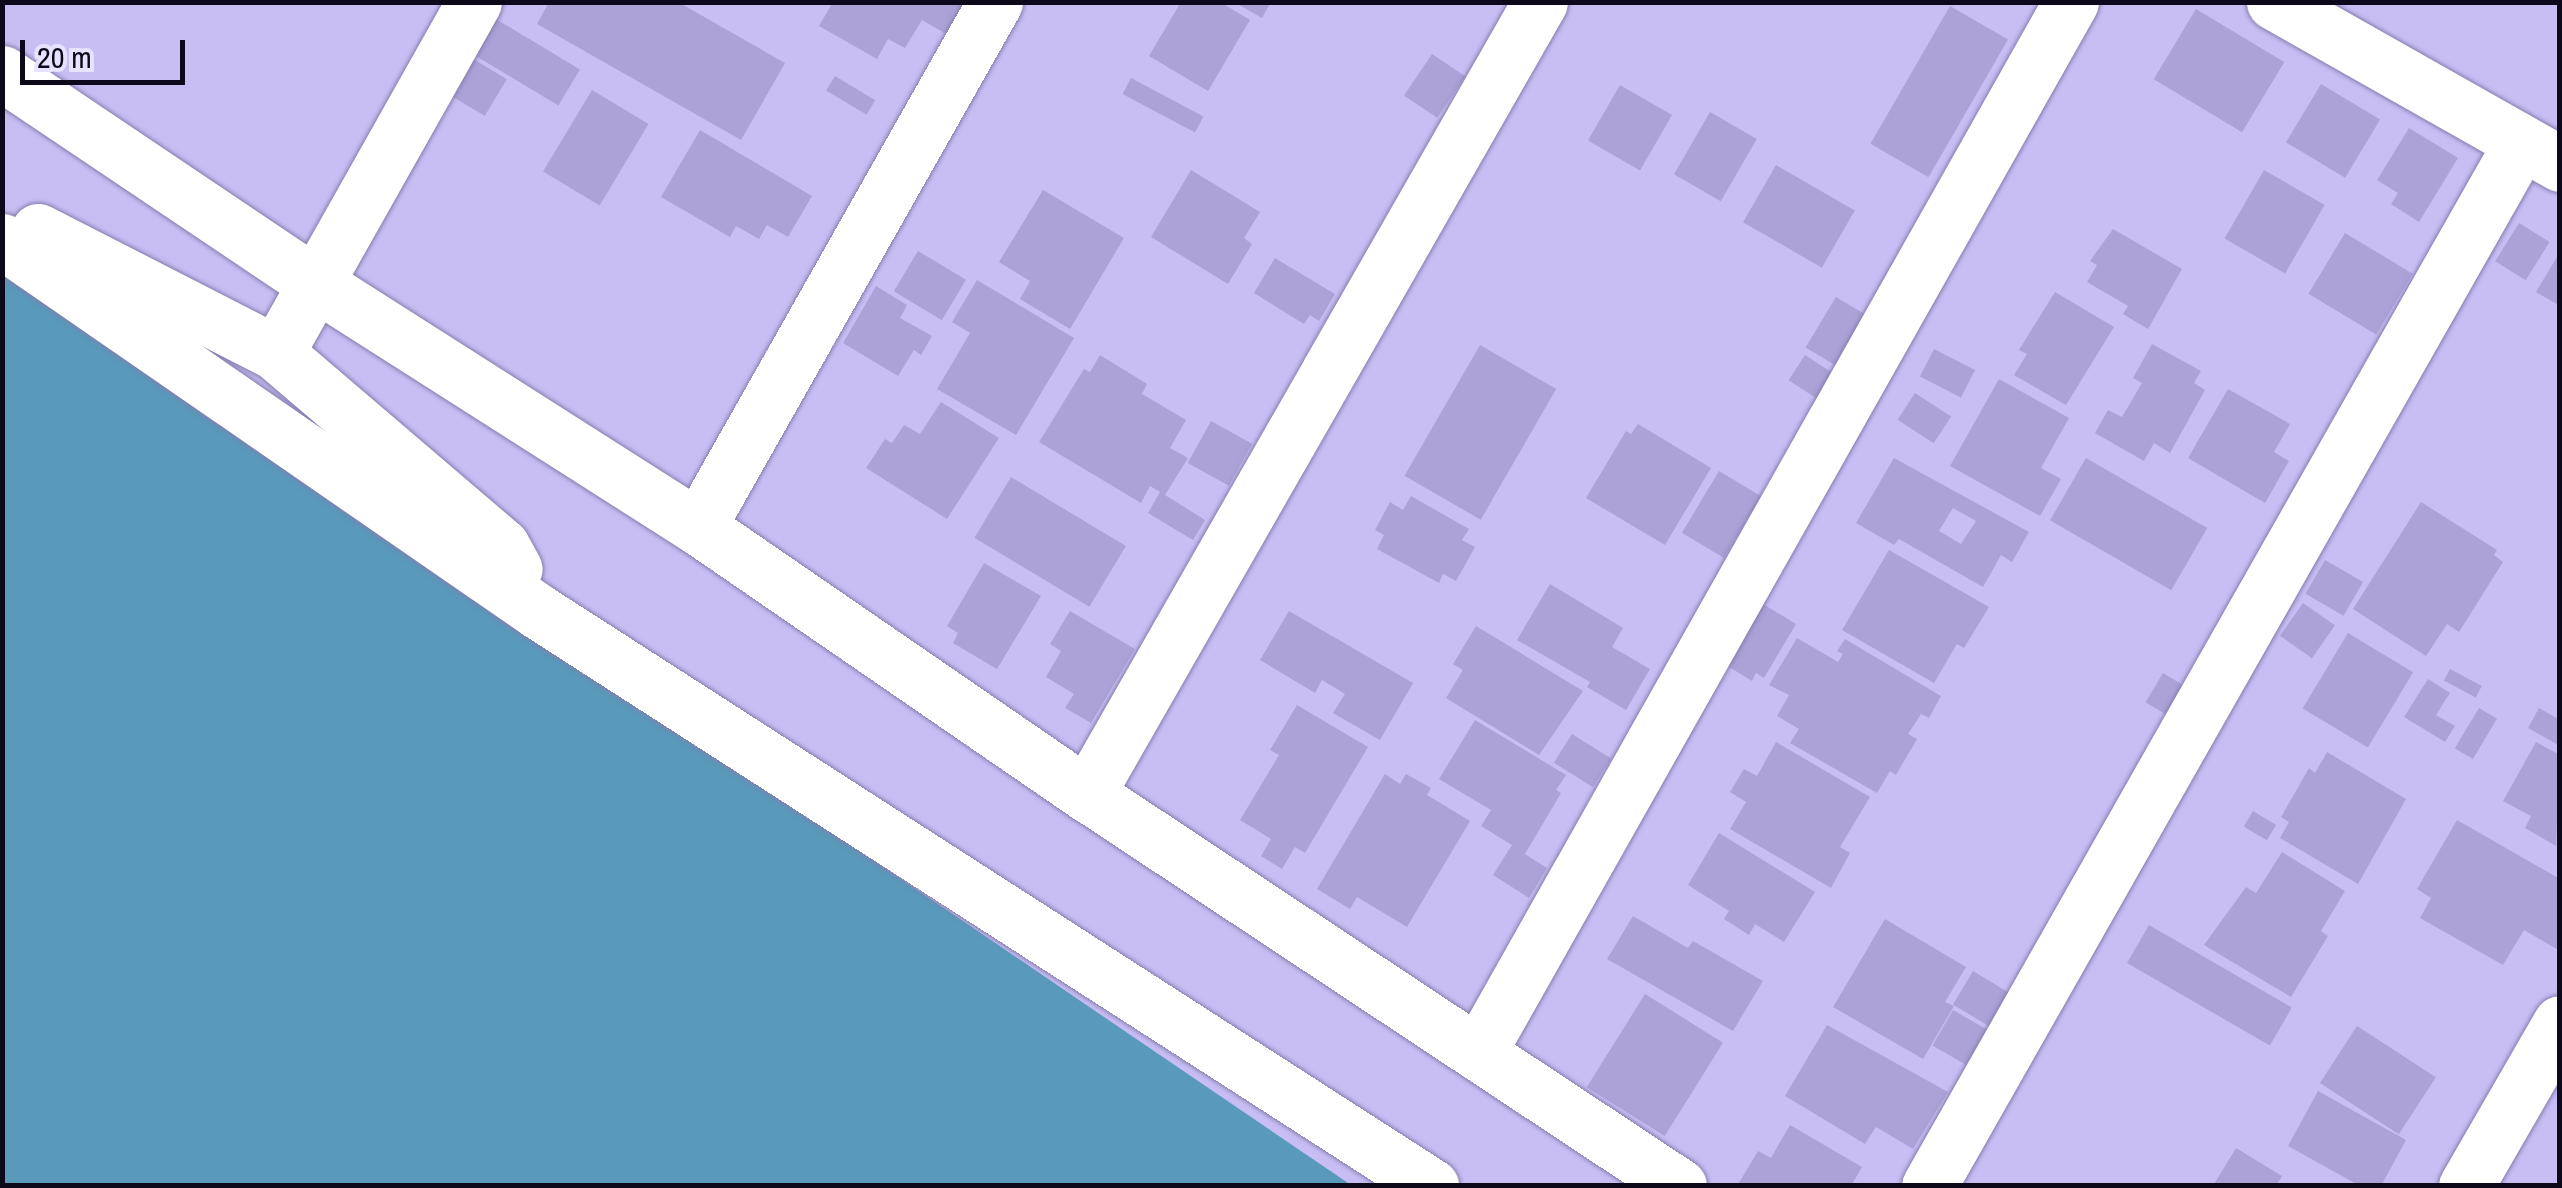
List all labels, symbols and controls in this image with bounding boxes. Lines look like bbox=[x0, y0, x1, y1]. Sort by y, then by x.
scale bar bbox=[25, 20, 190, 82]
text: 20 m bbox=[37, 37, 92, 77]

